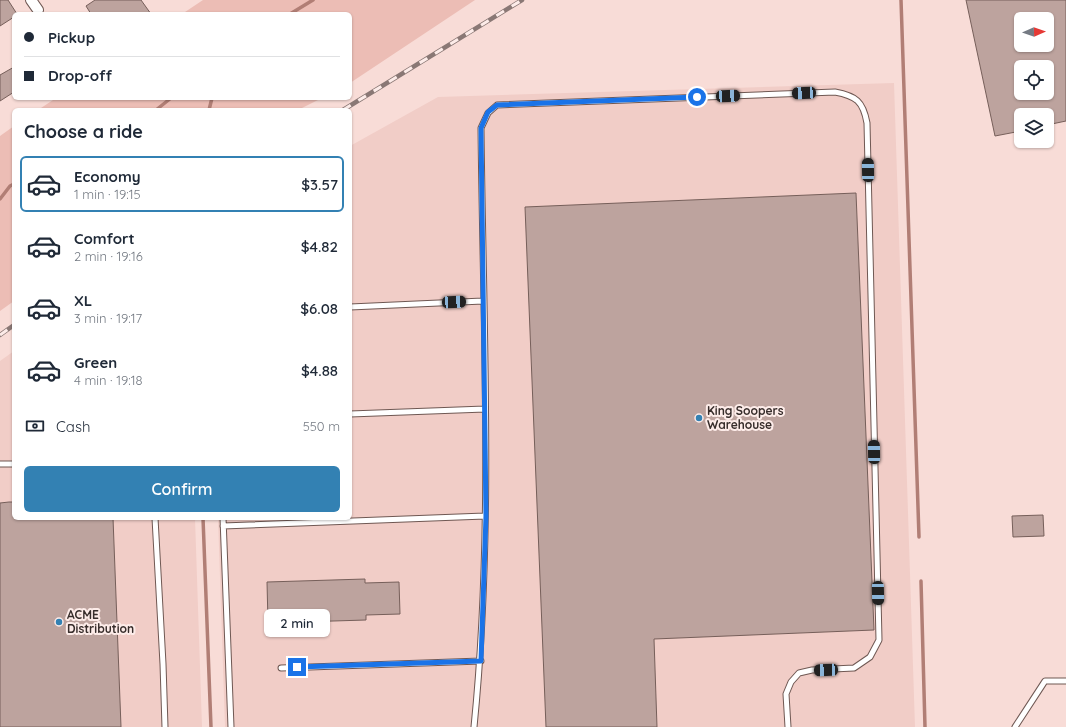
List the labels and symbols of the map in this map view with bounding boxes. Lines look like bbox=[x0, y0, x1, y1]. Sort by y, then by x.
north arrow bbox=[1014, 12, 1054, 52]
car bbox=[792, 86, 816, 100]
route start bbox=[688, 88, 706, 106]
car bbox=[716, 89, 740, 103]
car bbox=[862, 158, 874, 182]
car bbox=[442, 295, 466, 309]
place label: King Soopers Warehouse bbox=[707, 403, 784, 432]
marker: King Soopers Warehouse bbox=[694, 413, 704, 423]
car bbox=[868, 440, 880, 464]
car bbox=[872, 581, 884, 605]
place label: ACME Distribution bbox=[67, 607, 134, 636]
callout: 2 min bbox=[264, 609, 330, 637]
marker: ACME Distribution bbox=[54, 617, 64, 627]
route end bbox=[288, 658, 306, 676]
car bbox=[814, 664, 838, 676]

